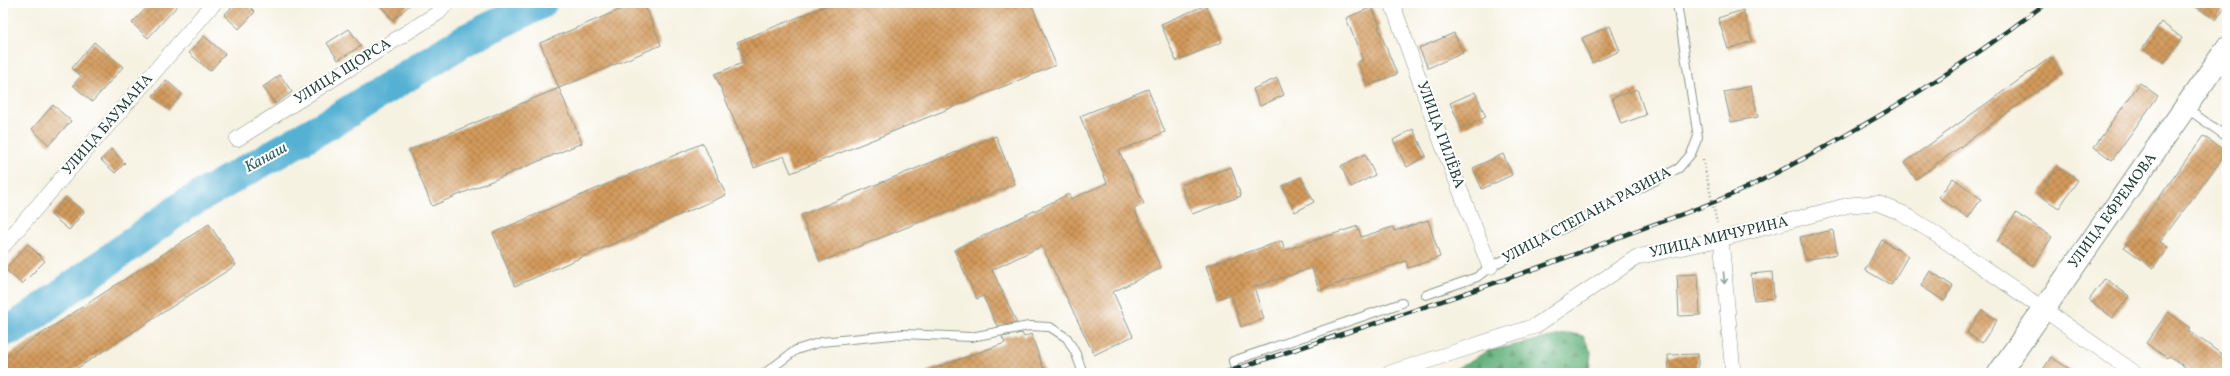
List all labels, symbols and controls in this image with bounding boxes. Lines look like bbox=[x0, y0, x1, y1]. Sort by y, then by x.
street label: УЛИЦА ЩОРСА bbox=[291, 34, 396, 110]
street label: УЛИЦА БАУМАНА bbox=[58, 69, 158, 180]
street label: УЛИЦА ГИЛЁВА bbox=[1411, 78, 1469, 192]
water label: Канаш bbox=[241, 137, 291, 179]
street label: УЛИЦА ЕФРЕМОВА bbox=[2064, 149, 2162, 273]
street label: УЛИЦА СТЕПАНА РАЗИНА bbox=[1499, 162, 1676, 270]
street label: УЛИЦА МИЧУРИНА bbox=[1648, 212, 1791, 264]
one-way arrow bbox=[1721, 271, 1728, 284]

